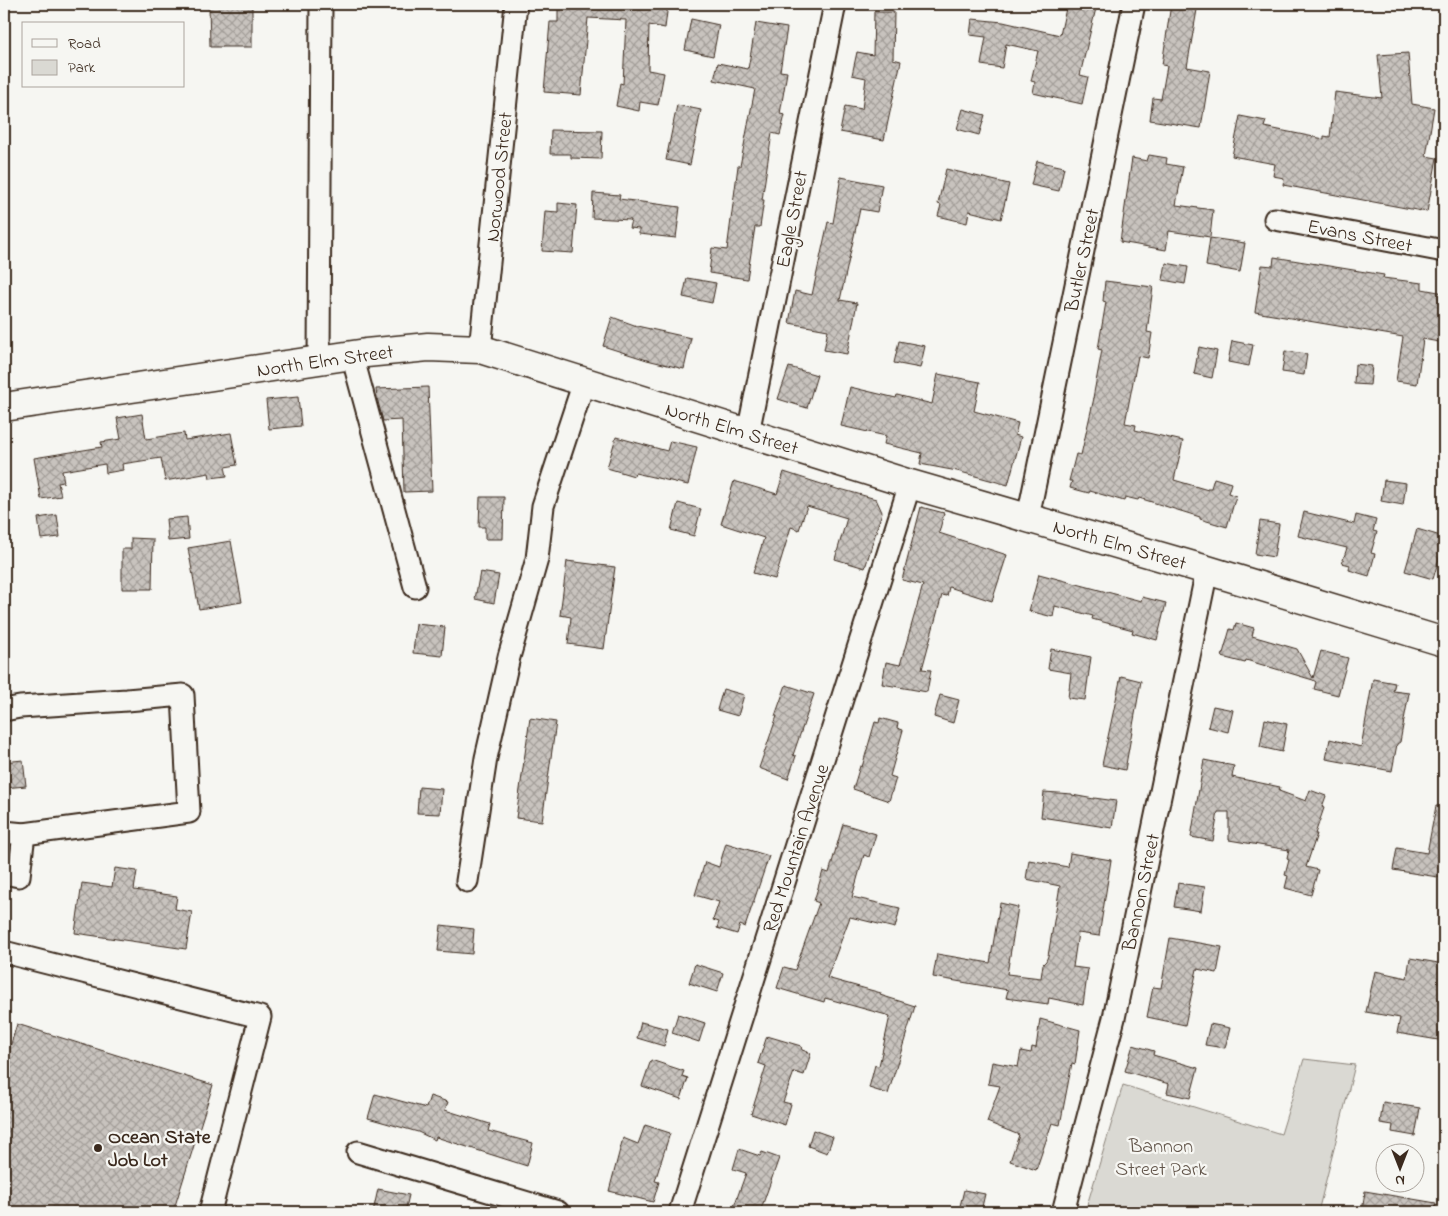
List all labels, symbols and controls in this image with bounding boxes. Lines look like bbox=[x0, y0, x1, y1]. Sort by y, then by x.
legend bbox=[22, 22, 185, 88]
text: Road bbox=[68, 33, 101, 55]
text: Park bbox=[68, 57, 96, 79]
street label: Norwood Street bbox=[479, 111, 522, 244]
street label: Eagle Street bbox=[770, 168, 818, 271]
street label: Butler Street bbox=[1058, 206, 1109, 316]
street label: Evans Street bbox=[1305, 213, 1415, 262]
street label: North Elm Street bbox=[255, 338, 396, 386]
street label: North Elm Street bbox=[661, 396, 802, 464]
street label: North Elm Street bbox=[1049, 513, 1190, 579]
street label: Red Mountain Avenue bbox=[756, 761, 838, 937]
street label: Bannon Street bbox=[1116, 831, 1169, 955]
place label: Ocean State Job Lot bbox=[108, 1124, 212, 1176]
park label: Bannon Street Park bbox=[1115, 1133, 1207, 1185]
marker: Ocean State Job Lot bbox=[92, 1142, 104, 1154]
north arrow bbox=[1376, 1144, 1426, 1194]
text: N bbox=[1395, 1169, 1405, 1190]

